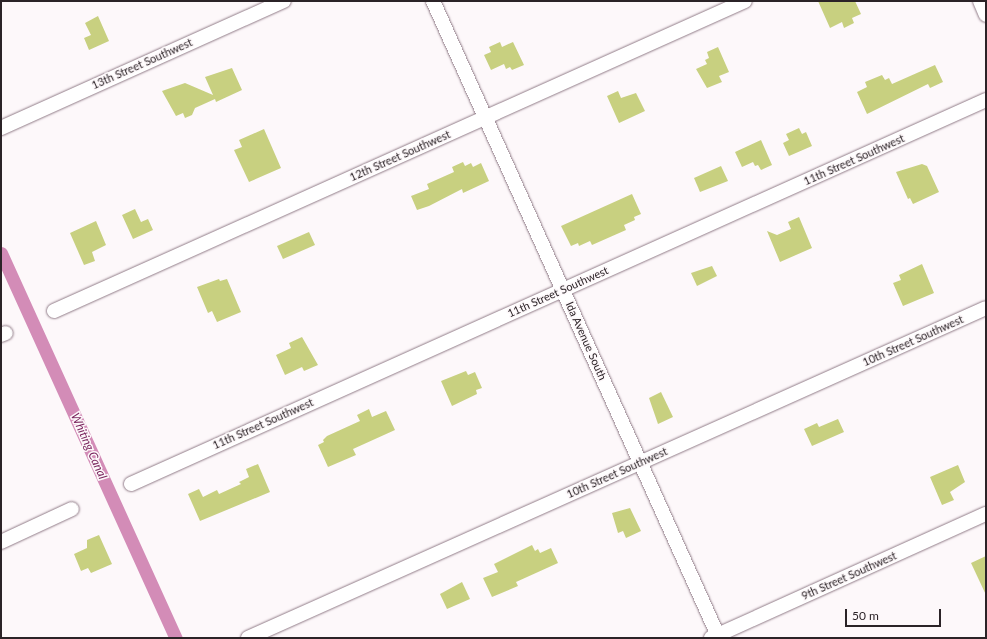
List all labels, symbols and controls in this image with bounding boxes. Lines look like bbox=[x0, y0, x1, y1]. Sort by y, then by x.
street label: 13th Street Southwest bbox=[90, 36, 194, 92]
street label: 12th Street Southwest bbox=[348, 128, 452, 184]
street label: 11th Street Southwest bbox=[802, 132, 906, 188]
street label: 11th Street Southwest bbox=[506, 264, 610, 320]
street label: Ida Avenue South bbox=[563, 300, 609, 382]
street label: 10th Street Southwest bbox=[861, 313, 965, 369]
street label: 11th Street Southwest bbox=[211, 396, 315, 452]
water label: Whiting Canal bbox=[68, 411, 110, 481]
street label: 10th Street Southwest bbox=[565, 445, 669, 501]
street label: 9th Street Southwest bbox=[799, 549, 899, 603]
scale bar bbox=[847, 601, 943, 627]
text: 50 m bbox=[852, 608, 879, 623]

